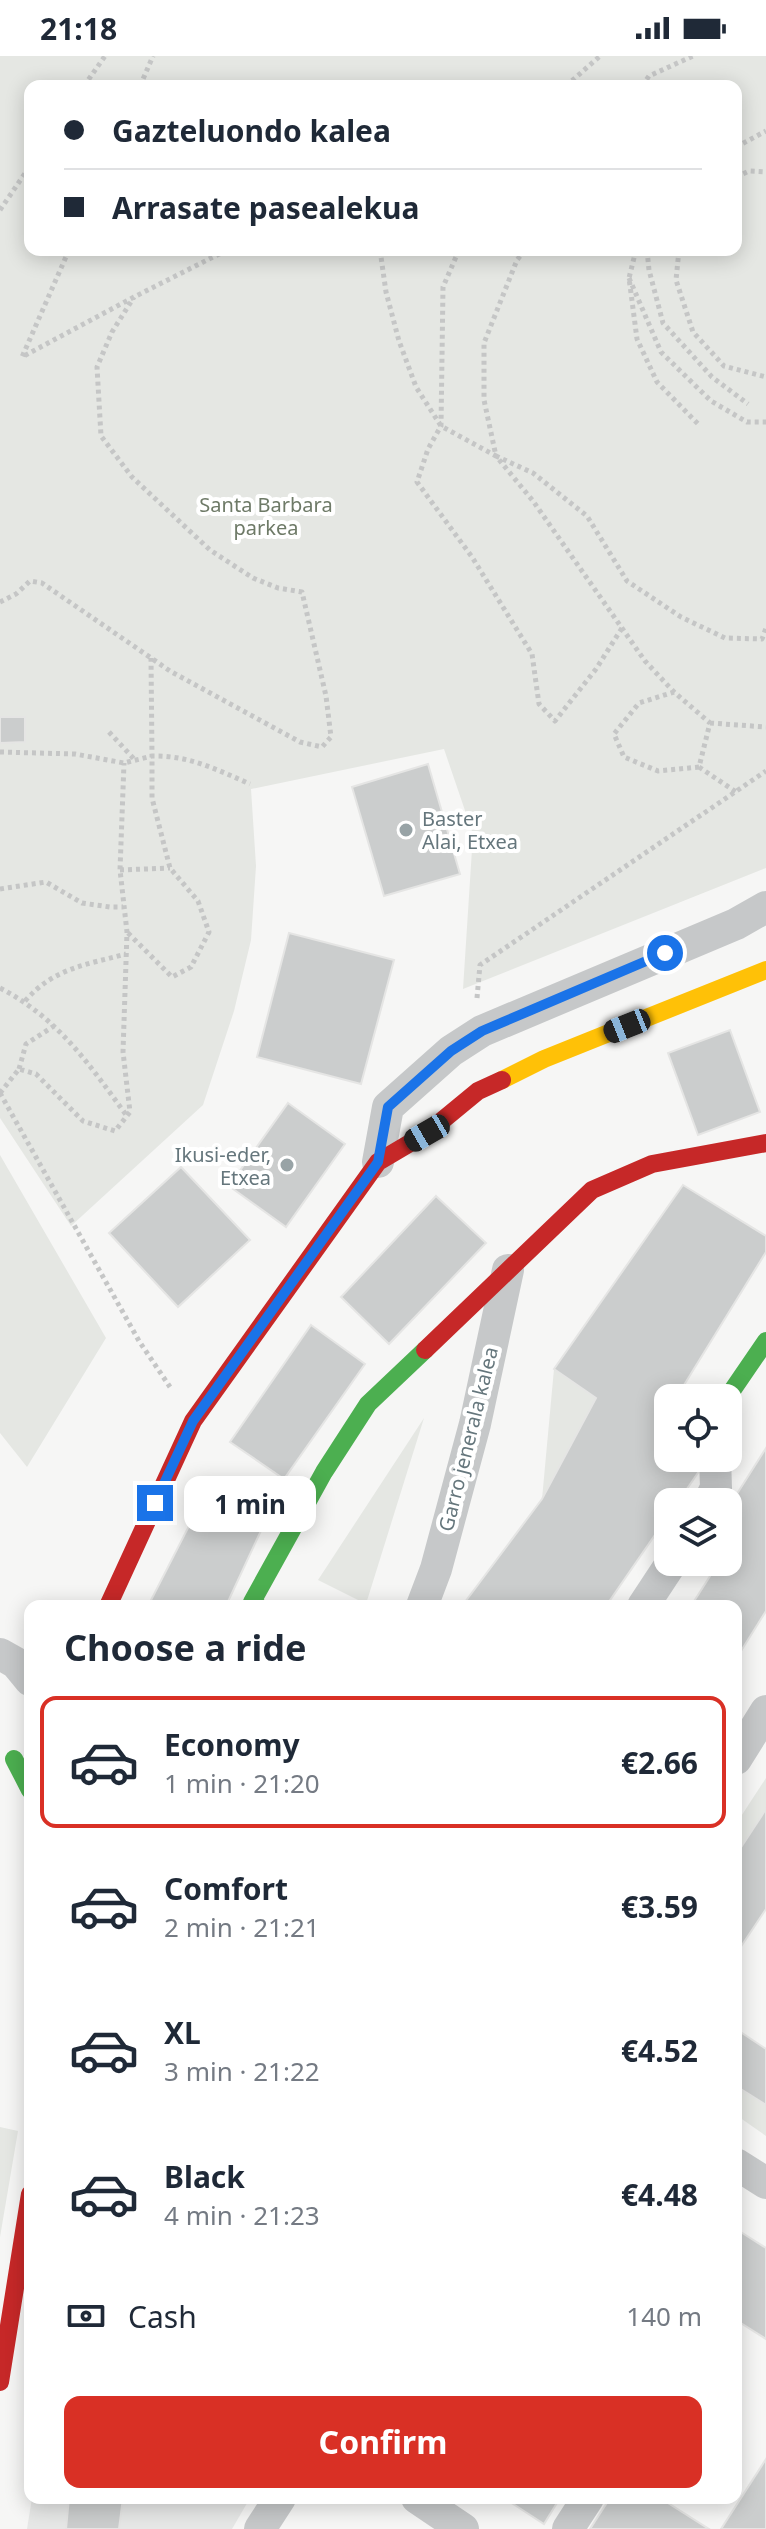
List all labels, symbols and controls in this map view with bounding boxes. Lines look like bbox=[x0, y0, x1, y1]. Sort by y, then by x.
text: 21:18 bbox=[40, 8, 117, 49]
text: Gazteluondo kalea bbox=[112, 110, 391, 151]
text: Arrasate pasealekua bbox=[112, 187, 420, 228]
park label: Santa Barbara parkea bbox=[199, 491, 333, 541]
place label: Baster Alai, Etxea bbox=[422, 805, 518, 855]
marker: Baster Alai, Etxea bbox=[397, 821, 415, 839]
route start bbox=[647, 935, 683, 971]
car bbox=[600, 1006, 654, 1046]
car bbox=[400, 1111, 454, 1155]
place label: Ikusi-eder, Etxea bbox=[175, 1141, 271, 1191]
marker: Ikusi-eder, Etxea bbox=[278, 1156, 296, 1174]
street label: Garro jenerala kalea bbox=[432, 1344, 504, 1534]
map controls bbox=[654, 1384, 742, 1576]
button: locate bbox=[654, 1384, 742, 1472]
callout: 1 min bbox=[183, 1475, 315, 1531]
route end bbox=[137, 1485, 173, 1521]
text: 1 min bbox=[214, 1486, 286, 1522]
button: layers bbox=[654, 1488, 742, 1576]
text: Choose a ride bbox=[64, 1623, 306, 1672]
text: Economy bbox=[164, 1724, 300, 1765]
icon: car bbox=[68, 1726, 140, 1798]
text: €2.66 bbox=[621, 1742, 698, 1783]
text: 1 min · 21:20 bbox=[164, 1765, 320, 1801]
text: Comfort bbox=[164, 1868, 288, 1909]
icon: car bbox=[68, 1870, 140, 1942]
text: €3.59 bbox=[621, 1886, 698, 1927]
text: 2 min · 21:21 bbox=[164, 1909, 320, 1945]
text: XL bbox=[164, 2012, 201, 2053]
icon: car bbox=[68, 2014, 140, 2086]
text: €4.52 bbox=[621, 2030, 698, 2071]
text: 3 min · 21:22 bbox=[164, 2053, 320, 2089]
text: Black bbox=[164, 2156, 245, 2197]
icon: car bbox=[68, 2158, 140, 2230]
text: €4.48 bbox=[621, 2174, 698, 2215]
text: 4 min · 21:23 bbox=[164, 2197, 320, 2233]
icon: cash bbox=[64, 2294, 108, 2338]
text: Cash bbox=[128, 2296, 197, 2337]
text: 140 m bbox=[626, 2298, 702, 2334]
button: Confirm bbox=[64, 2396, 702, 2488]

